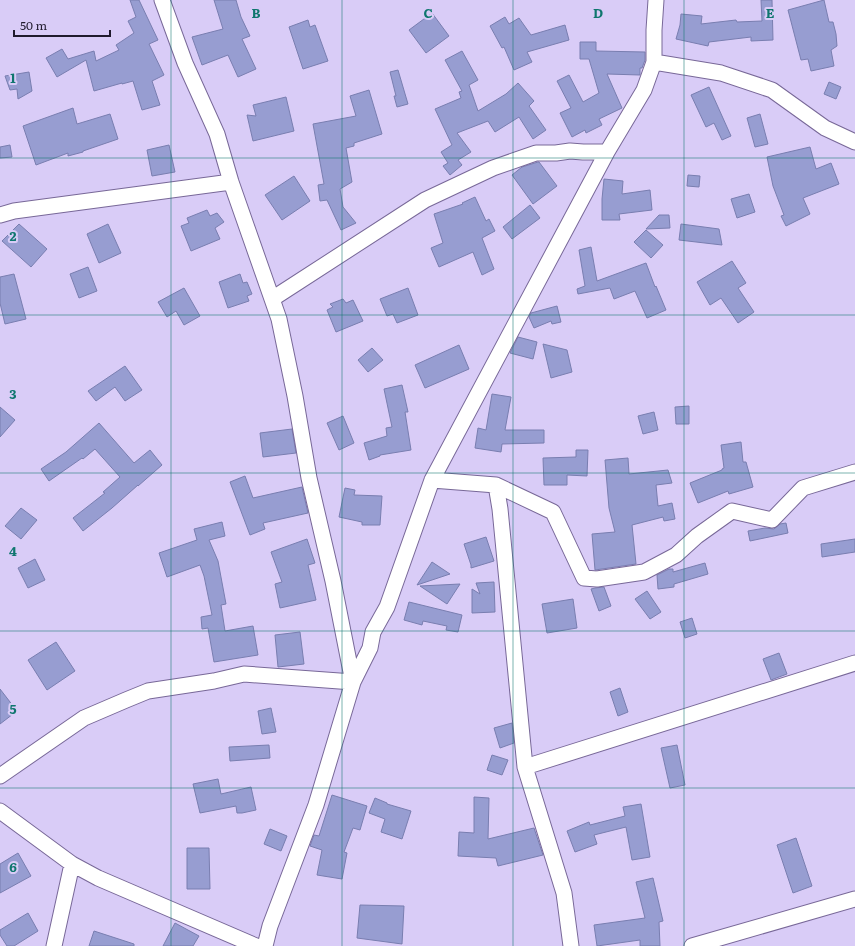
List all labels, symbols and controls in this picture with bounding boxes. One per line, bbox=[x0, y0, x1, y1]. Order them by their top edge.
text: B bbox=[252, 3, 261, 22]
text: C bbox=[423, 3, 433, 22]
text: D bbox=[593, 3, 603, 22]
text: E bbox=[766, 3, 775, 22]
scale bar bbox=[14, 12, 110, 38]
text: 50 m bbox=[20, 16, 47, 34]
text: 1 bbox=[10, 68, 16, 87]
text: 2 bbox=[10, 226, 17, 245]
text: 3 bbox=[9, 384, 17, 403]
text: 4 bbox=[9, 541, 17, 560]
text: 5 bbox=[9, 699, 17, 718]
text: 6 bbox=[9, 857, 17, 876]

